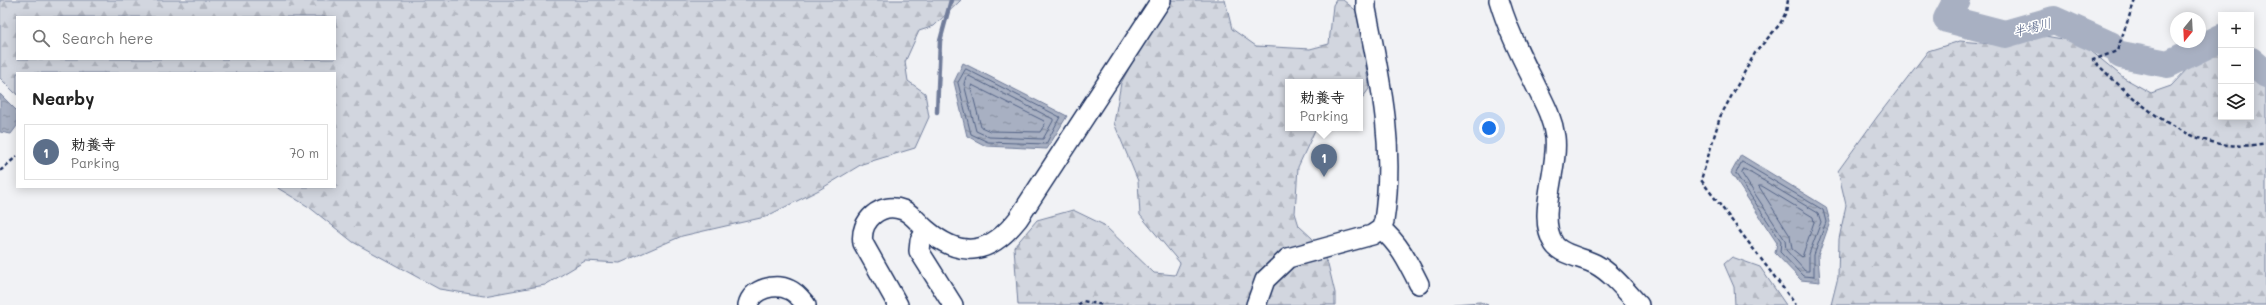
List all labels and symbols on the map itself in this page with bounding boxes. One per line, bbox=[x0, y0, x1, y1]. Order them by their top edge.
north arrow bbox=[2170, 12, 2206, 48]
water label: 半場川 bbox=[2011, 14, 2053, 39]
your location bbox=[1479, 118, 1499, 138]
pin: 1 bbox=[1311, 144, 1337, 177]

